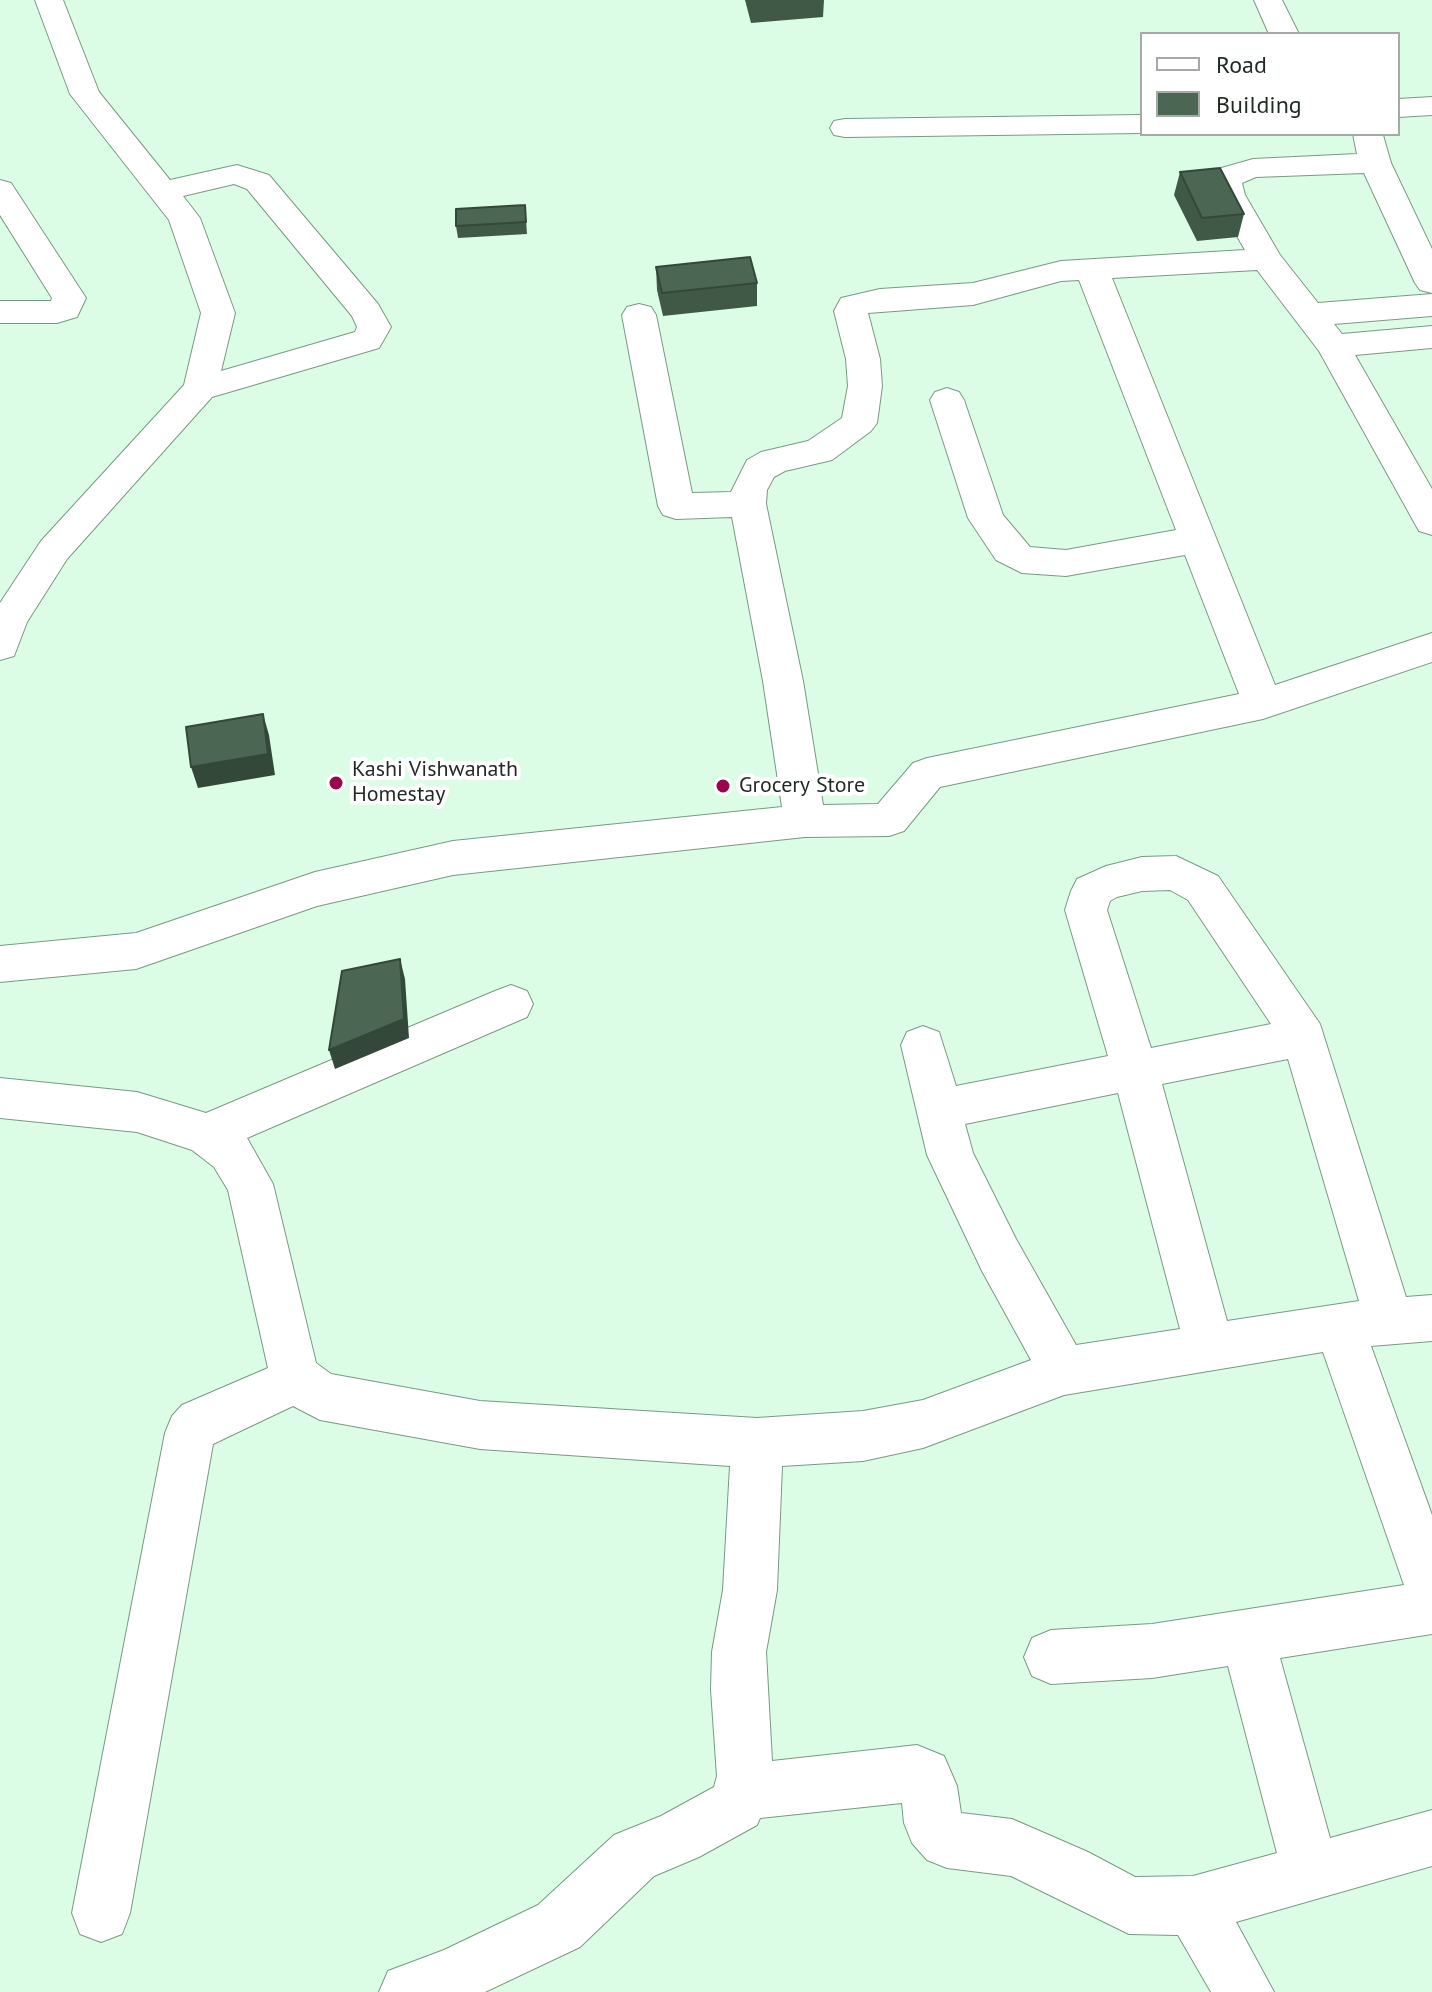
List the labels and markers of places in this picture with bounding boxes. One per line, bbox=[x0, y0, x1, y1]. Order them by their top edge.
place label: Kashi Vishwanath Homestay bbox=[352, 757, 518, 808]
place label: Grocery Store bbox=[739, 773, 865, 799]
marker: Kashi Vishwanath Homestay bbox=[327, 774, 345, 792]
marker: Grocery Store bbox=[714, 777, 732, 795]

